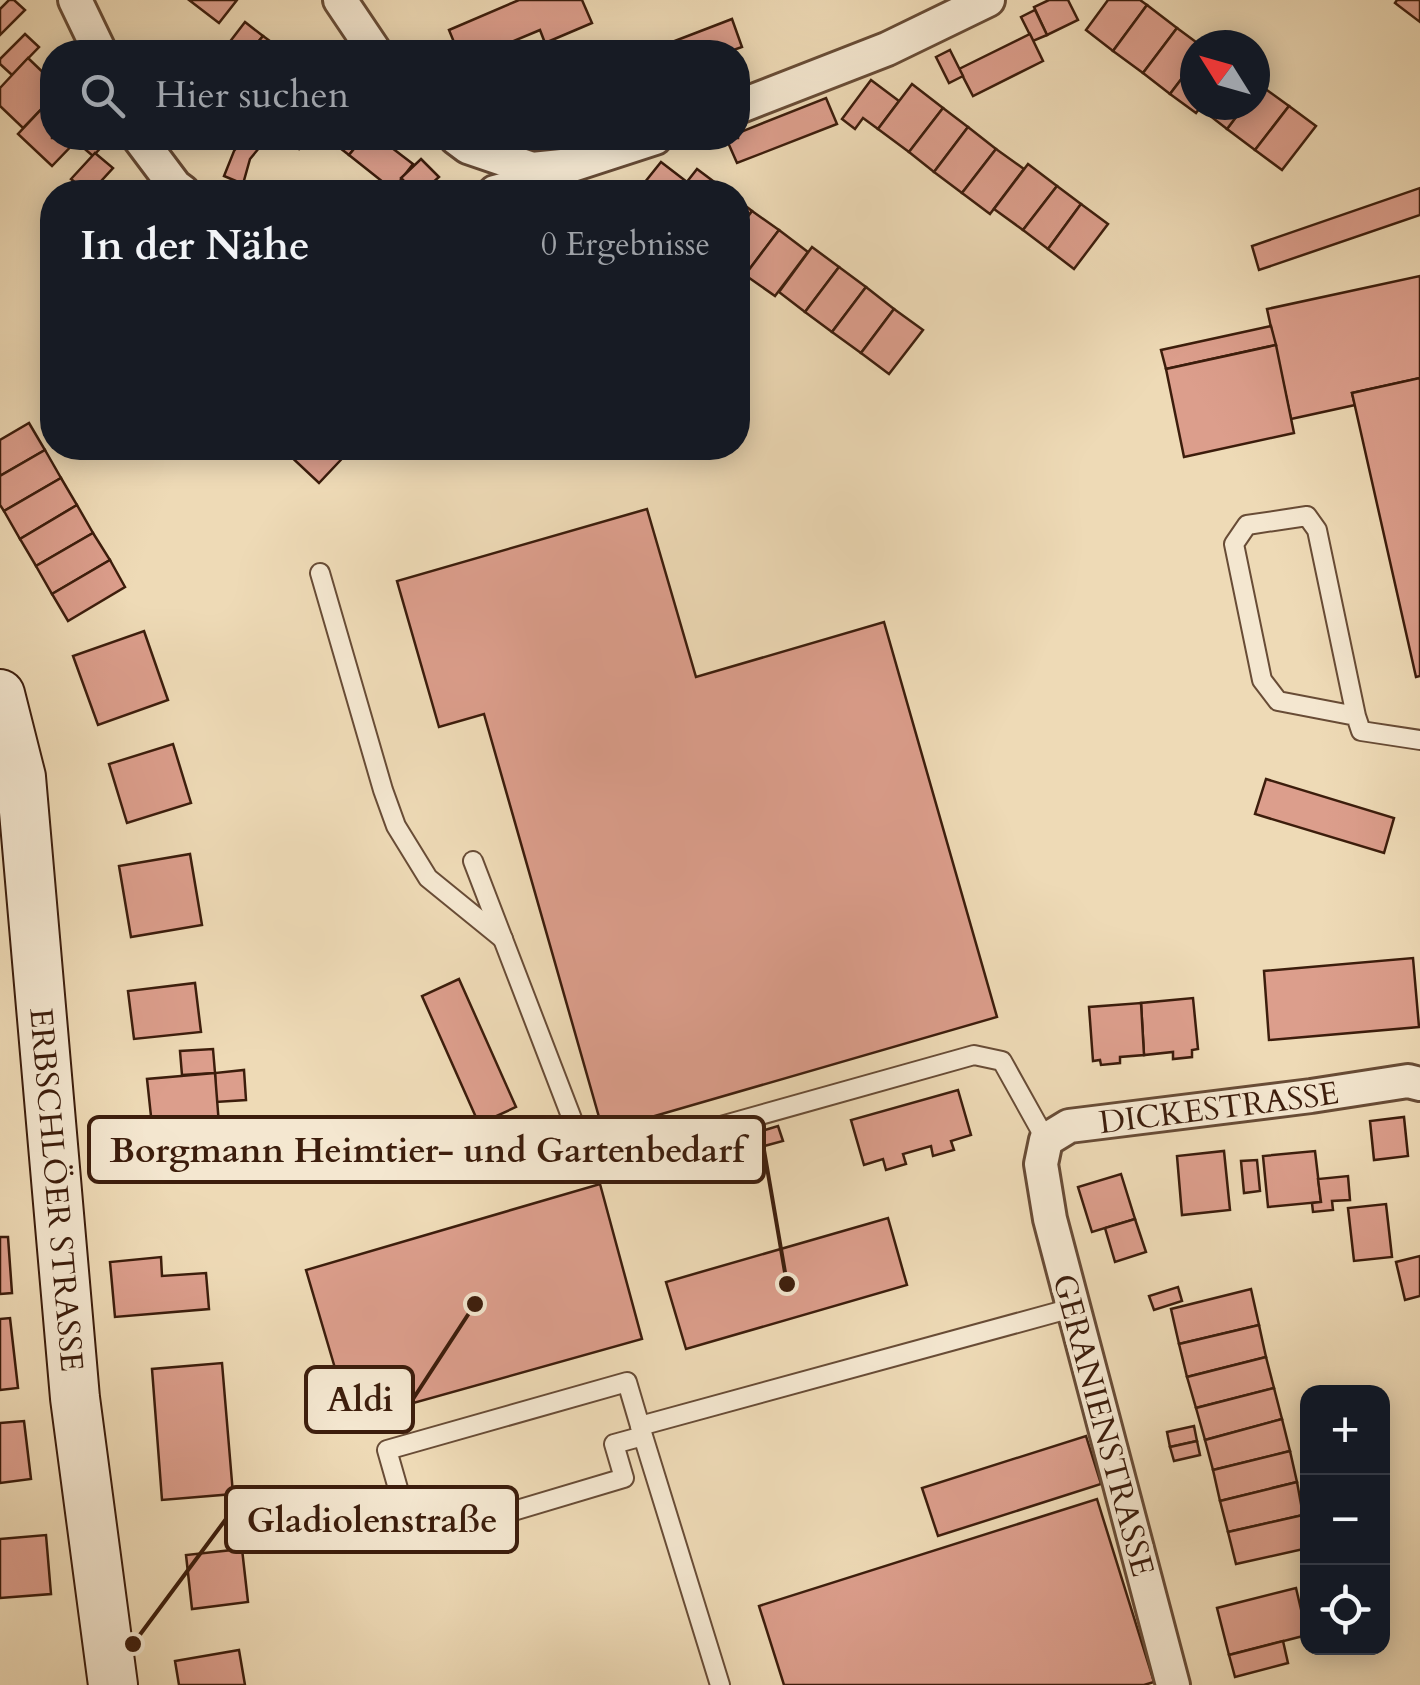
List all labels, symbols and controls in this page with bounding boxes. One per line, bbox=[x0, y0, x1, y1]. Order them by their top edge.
north arrow bbox=[1180, 30, 1270, 120]
search box bbox=[40, 40, 750, 150]
icon: search bbox=[75, 68, 130, 123]
text: Hier suchen bbox=[155, 69, 349, 121]
text: In der Nähe bbox=[80, 217, 310, 274]
text: 0 Ergebnisse bbox=[541, 223, 710, 267]
street label: ERBSCHLÖER STRASSE bbox=[18, 1006, 94, 1373]
street label: DICKESTRASSE bbox=[1096, 1071, 1342, 1145]
callout: Borgmann Heimtier- und Gartenbedarf bbox=[89, 1117, 764, 1182]
text: Borgmann Heimtier- und Gartenbedarf bbox=[110, 1127, 749, 1175]
street label: GERANIENSTRASSE bbox=[1041, 1269, 1165, 1581]
callout: Aldi bbox=[306, 1367, 413, 1432]
text: Aldi bbox=[327, 1376, 393, 1424]
map controls bbox=[1300, 1385, 1390, 1655]
button: + bbox=[1300, 1385, 1390, 1475]
button: − bbox=[1300, 1475, 1390, 1565]
callout: Gladiolenstraße bbox=[226, 1487, 517, 1552]
text: Gladiolenstraße bbox=[246, 1497, 498, 1545]
button: locate bbox=[1300, 1565, 1390, 1655]

